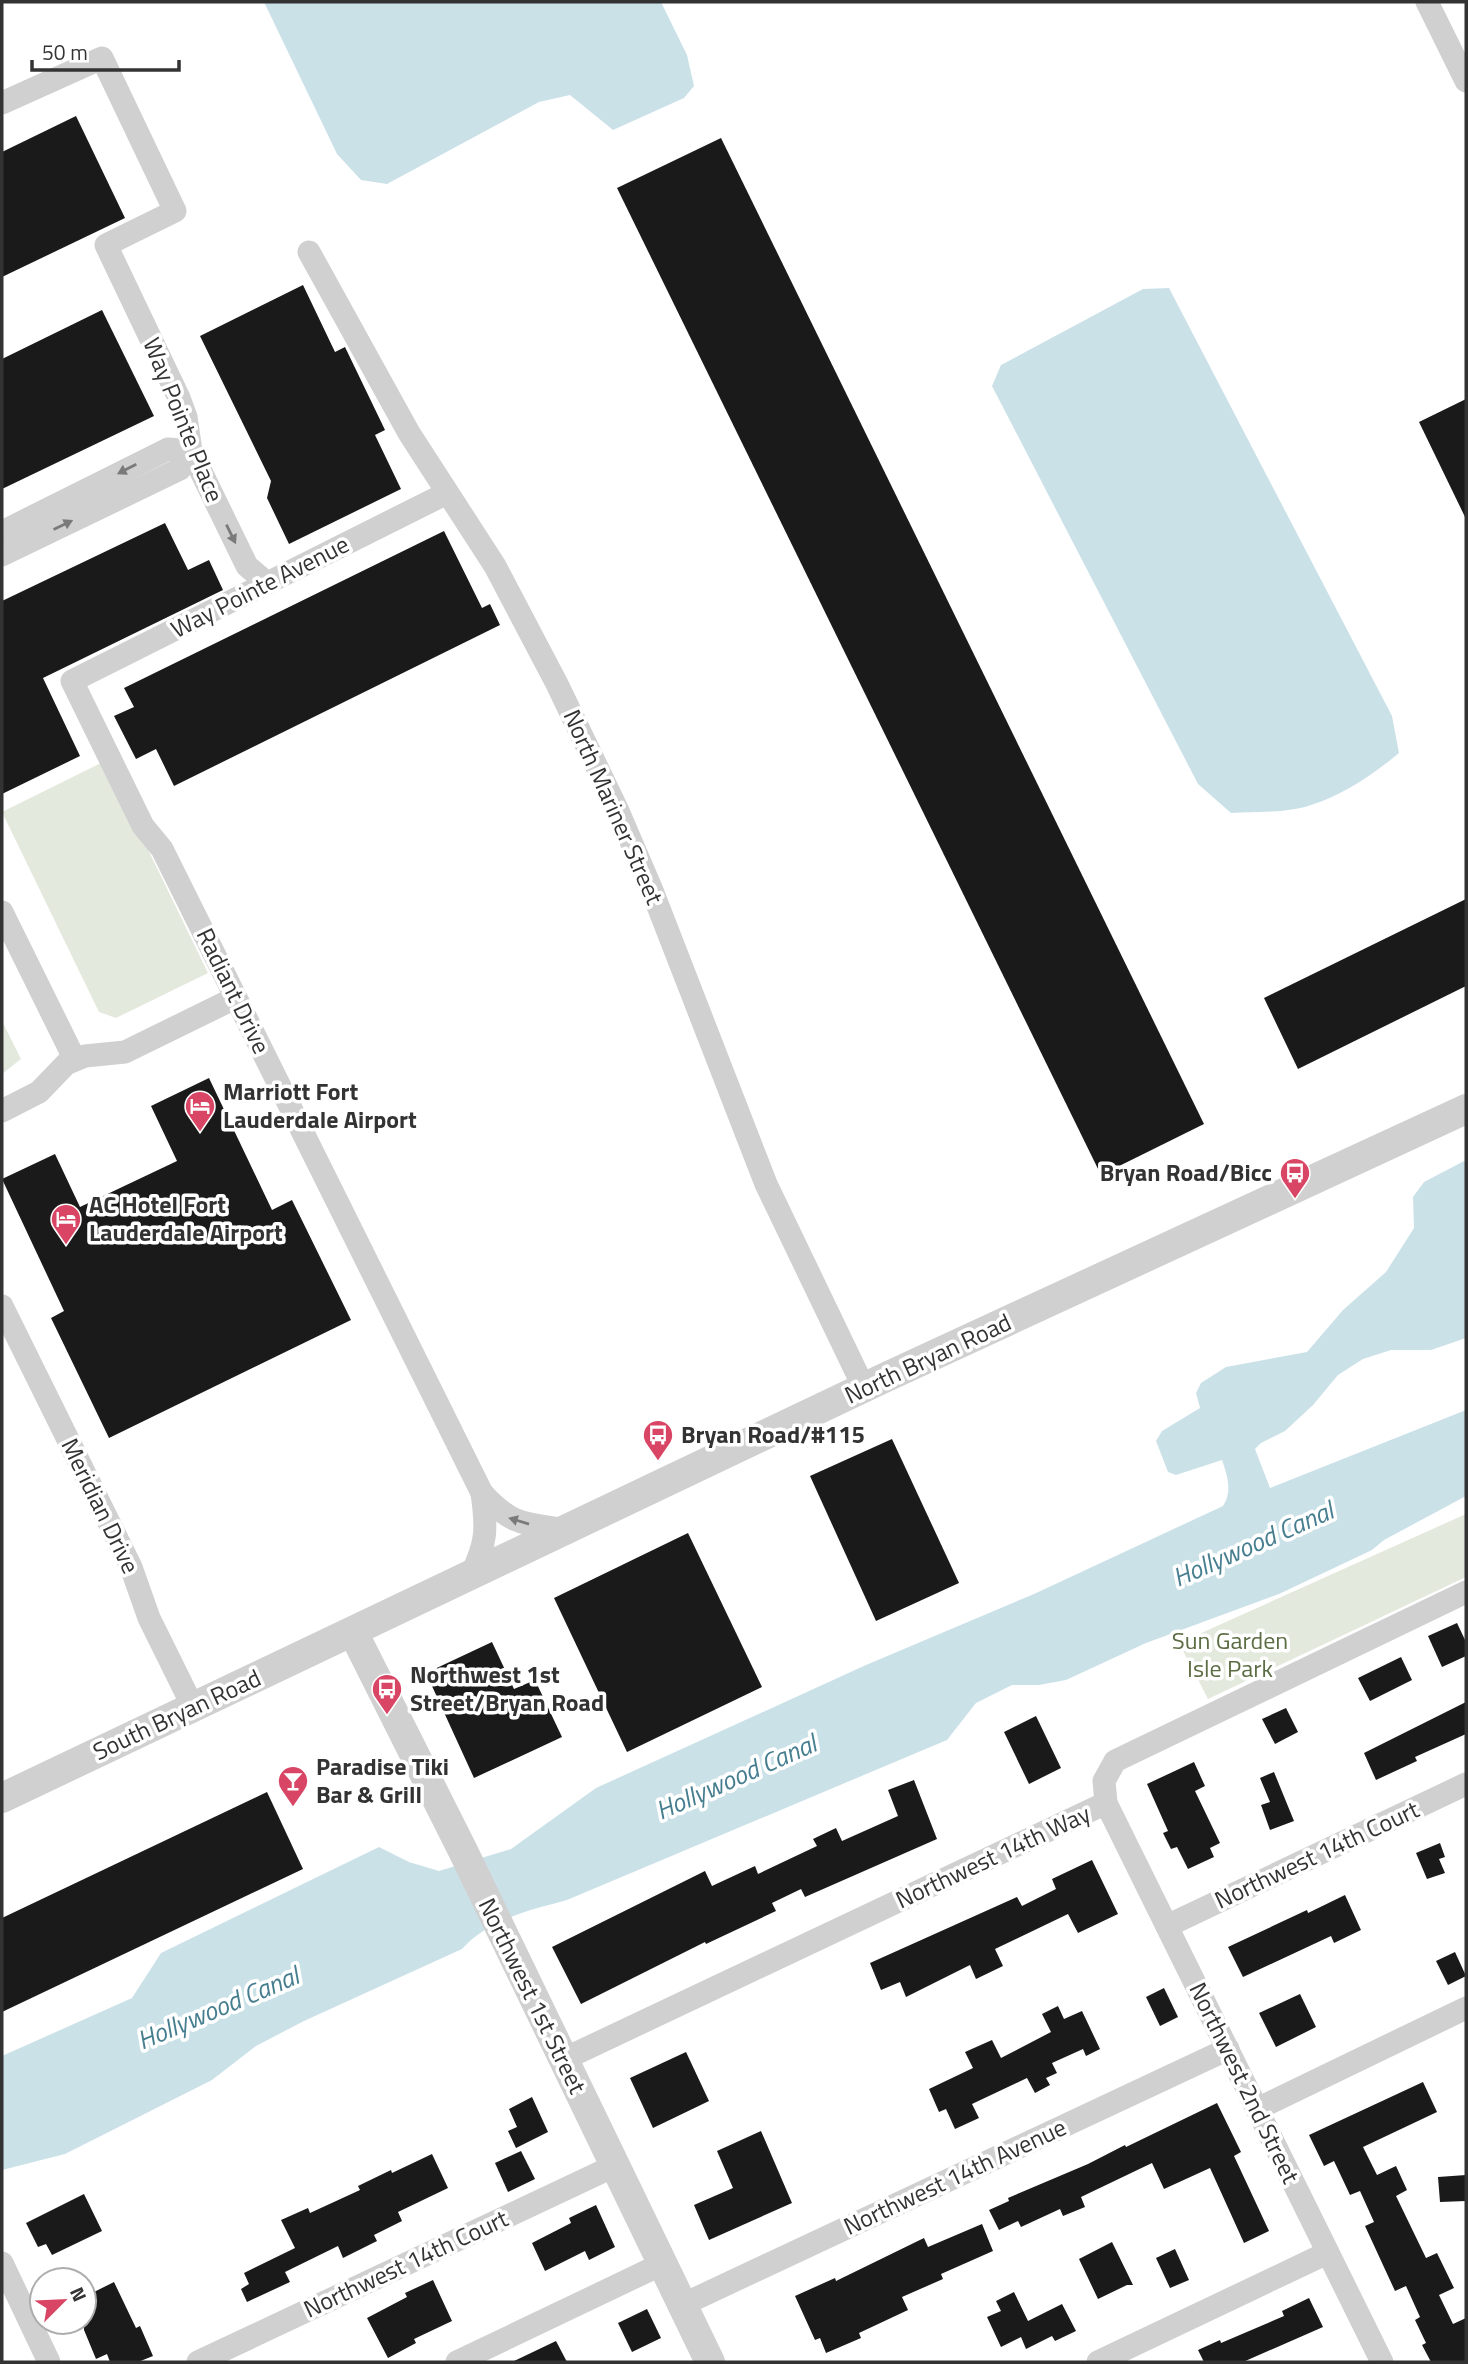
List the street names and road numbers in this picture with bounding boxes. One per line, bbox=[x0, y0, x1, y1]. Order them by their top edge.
street label: Way Pointe Place bbox=[135, 332, 233, 507]
street label: Way Pointe Avenue bbox=[164, 526, 355, 647]
street label: North Mariner Street bbox=[555, 703, 673, 910]
street label: Radiant Drive bbox=[188, 922, 280, 1059]
street label: North Bryan Road bbox=[838, 1304, 1017, 1413]
street label: Meridian Drive bbox=[53, 1432, 149, 1579]
street label: South Bryan Road bbox=[87, 1659, 266, 1769]
street label: Northwest 14th Court bbox=[1208, 1791, 1425, 1917]
street label: Northwest 14th Way bbox=[889, 1795, 1096, 1917]
street label: Northwest 1st Street bbox=[470, 1892, 596, 2100]
street label: Northwest 2nd Street bbox=[1181, 1976, 1309, 2190]
street label: Northwest 14th Avenue bbox=[837, 2109, 1072, 2244]
street label: Northwest 14th Court bbox=[297, 2200, 514, 2326]

